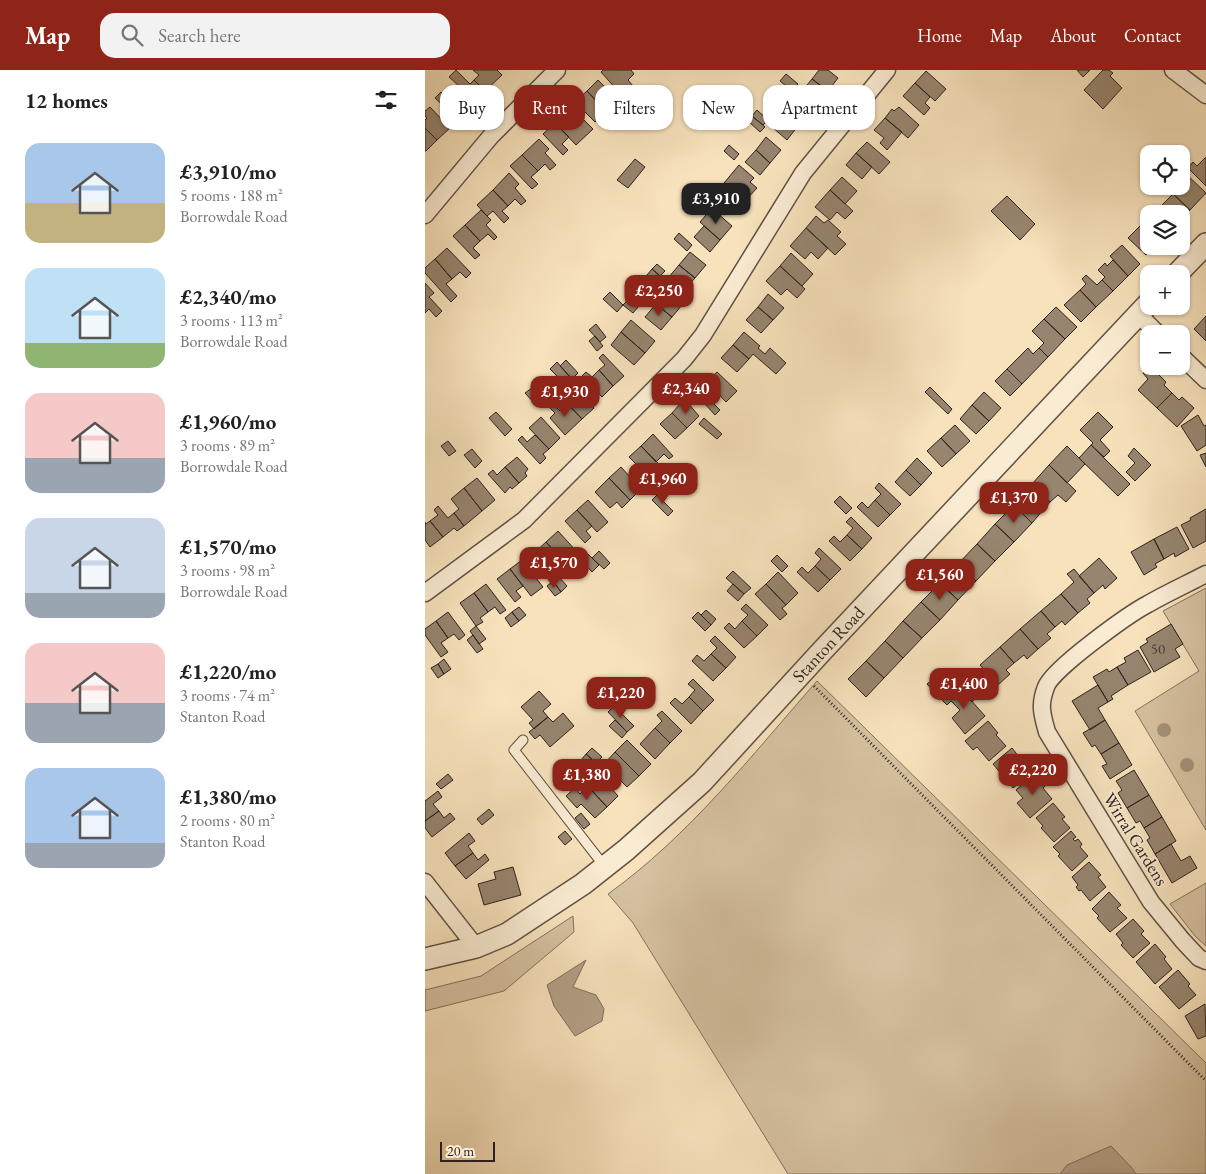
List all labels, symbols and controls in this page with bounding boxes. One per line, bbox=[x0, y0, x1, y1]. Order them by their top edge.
search box bbox=[100, 13, 450, 58]
text: Map bbox=[25, 20, 70, 51]
icon: search bbox=[118, 21, 146, 49]
text: Search here bbox=[158, 23, 241, 48]
text: Home bbox=[917, 24, 962, 47]
text: Map bbox=[990, 24, 1022, 47]
text: About bbox=[1050, 24, 1096, 47]
text: Contact bbox=[1124, 24, 1181, 47]
chip: Buy bbox=[440, 85, 504, 130]
chip: Rent bbox=[514, 85, 585, 130]
chip: Filters bbox=[595, 85, 673, 130]
chip: New bbox=[683, 85, 753, 130]
chip: Apartment bbox=[763, 85, 875, 130]
icon: filters bbox=[372, 86, 400, 114]
text: 12 homes bbox=[25, 87, 108, 114]
map controls bbox=[1140, 145, 1190, 375]
button: locate bbox=[1140, 145, 1190, 195]
text: £3,910/mo bbox=[180, 158, 276, 185]
icon: home bbox=[65, 163, 125, 223]
pin: £3,910 bbox=[675, 182, 757, 225]
text: 5 rooms · 188 m² bbox=[180, 185, 283, 206]
text: £3,910 bbox=[693, 188, 739, 209]
button: layers bbox=[1140, 205, 1190, 255]
text: Borrowdale Road bbox=[180, 206, 288, 227]
button: + bbox=[1140, 265, 1190, 315]
pin: £2,250 bbox=[618, 274, 700, 317]
text: £2,250 bbox=[636, 280, 682, 301]
text: £2,340/mo bbox=[180, 283, 276, 310]
icon: home bbox=[65, 288, 125, 348]
text: 3 rooms · 113 m² bbox=[180, 310, 283, 331]
button: − bbox=[1140, 325, 1190, 375]
text: Borrowdale Road bbox=[180, 331, 288, 352]
pin: £2,340 bbox=[645, 372, 727, 415]
pin: £1,930 bbox=[524, 376, 606, 418]
text: £2,340 bbox=[663, 378, 709, 399]
text: £1,930 bbox=[542, 381, 588, 402]
text: £1,960/mo bbox=[180, 408, 276, 435]
icon: home bbox=[65, 413, 125, 473]
text: 3 rooms · 89 m² bbox=[180, 435, 275, 456]
text: Borrowdale Road bbox=[180, 456, 288, 477]
pin: £1,960 bbox=[622, 462, 704, 505]
text: £1,960 bbox=[640, 468, 686, 489]
pin: £1,370 bbox=[973, 482, 1055, 524]
text: £1,370 bbox=[991, 487, 1037, 508]
text: £1,570/mo bbox=[180, 533, 276, 560]
icon: home bbox=[65, 538, 125, 598]
pin: £1,570 bbox=[513, 546, 595, 589]
text: £1,570 bbox=[531, 552, 577, 573]
pin: £1,560 bbox=[899, 558, 981, 601]
text: 3 rooms · 98 m² bbox=[180, 560, 275, 581]
text: £1,560 bbox=[917, 564, 963, 585]
text: Borrowdale Road bbox=[180, 581, 288, 602]
street label: Stanton Road bbox=[787, 600, 870, 687]
house number: 50 bbox=[1151, 639, 1165, 658]
text: £1,220/mo bbox=[180, 658, 276, 685]
icon: home bbox=[65, 663, 125, 723]
pin: £1,400 bbox=[923, 668, 1005, 710]
text: £1,400 bbox=[941, 673, 987, 694]
pin: £1,220 bbox=[580, 676, 662, 719]
text: £1,220 bbox=[598, 682, 644, 703]
text: 3 rooms · 74 m² bbox=[180, 685, 275, 706]
text: Stanton Road bbox=[180, 706, 265, 727]
pin: £2,220 bbox=[992, 754, 1074, 796]
pin: £1,380 bbox=[546, 758, 628, 801]
text: £2,220 bbox=[1010, 759, 1056, 780]
text: £1,380 bbox=[564, 764, 610, 785]
text: £1,380/mo bbox=[180, 783, 276, 810]
icon: home bbox=[65, 788, 125, 848]
street label: Wirral Gardens bbox=[1098, 788, 1174, 890]
text: 2 rooms · 80 m² bbox=[180, 810, 275, 831]
text: Stanton Road bbox=[180, 831, 265, 852]
scale bar bbox=[440, 1139, 495, 1162]
text: 20 m bbox=[447, 1142, 474, 1160]

